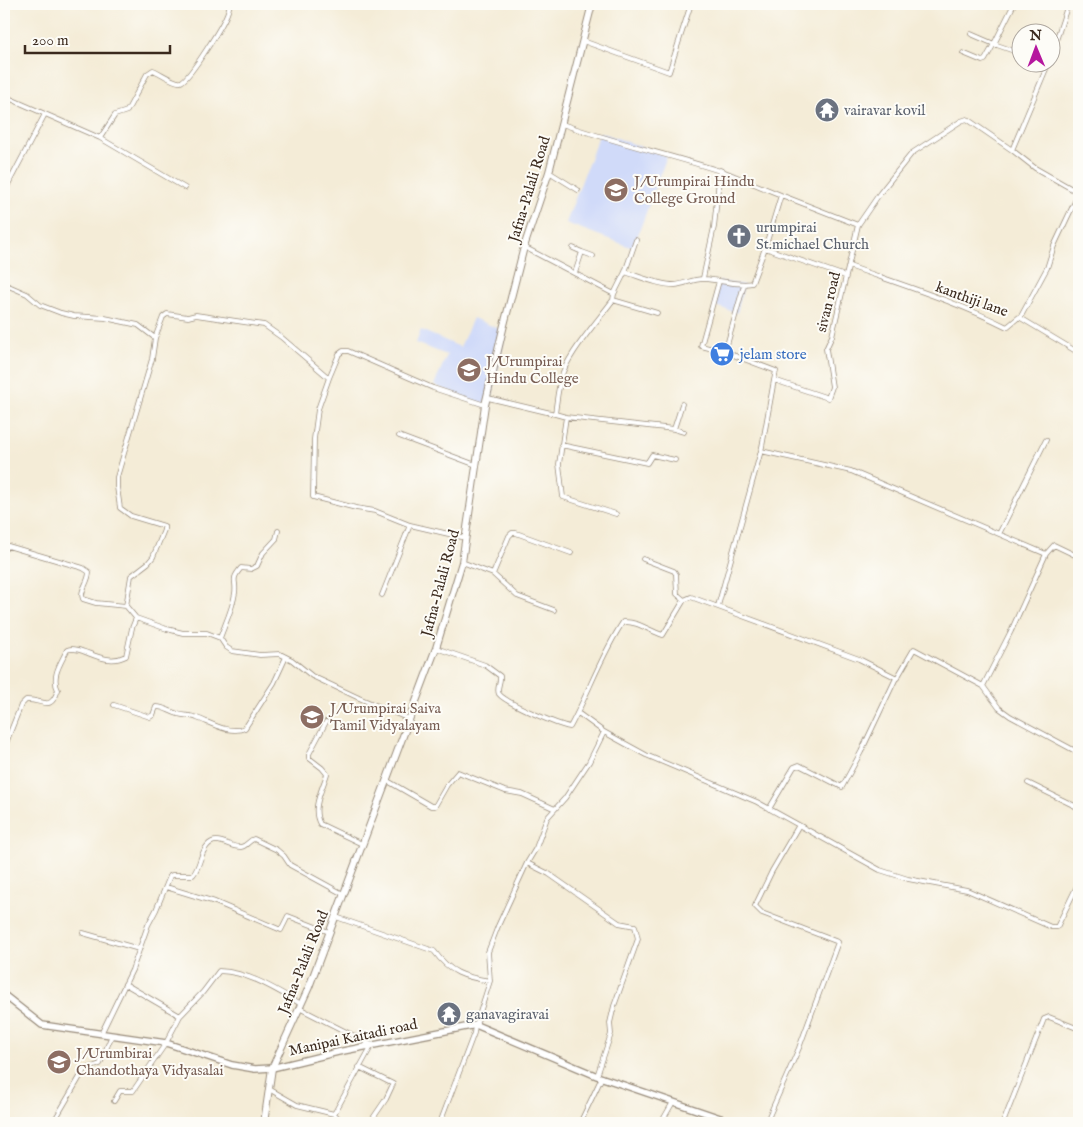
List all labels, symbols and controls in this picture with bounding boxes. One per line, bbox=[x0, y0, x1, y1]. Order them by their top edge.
scale bar bbox=[25, 22, 170, 54]
north arrow bbox=[1010, 22, 1060, 72]
text: N bbox=[1029, 27, 1042, 45]
text: 200 m bbox=[32, 31, 69, 50]
temple icon: vairavar kovil bbox=[814, 97, 840, 123]
place label: vairavar kovil bbox=[844, 101, 926, 120]
street label: Jafna-Palali Road bbox=[504, 133, 555, 246]
place label: J/Urumpirai Hindu College Ground bbox=[632, 172, 755, 208]
school or university icon: J/Urumpirai Hindu College Ground bbox=[603, 177, 629, 203]
place label: urumpirai St.michael Church bbox=[756, 218, 869, 254]
church icon: urumpirai St.michael Church bbox=[726, 223, 752, 249]
street label: sivan road bbox=[812, 269, 845, 334]
street label: kanthiji lane bbox=[933, 278, 1011, 321]
supermarket icon: jelam store bbox=[709, 341, 735, 367]
place label: jelam store bbox=[738, 345, 807, 364]
place label: J/Urumpirai Hindu College bbox=[484, 352, 579, 388]
school or university icon: J/Urumpirai Hindu College bbox=[456, 357, 482, 383]
street label: Jafna-Palali Road bbox=[417, 527, 464, 641]
place label: J/Urumpirai Saiva Tamil Vidyalayam bbox=[328, 699, 442, 735]
school or university icon: J/Urumpirai Saiva Tamil Vidyalayam bbox=[299, 704, 325, 730]
street label: Jafna-Palali Road bbox=[273, 907, 333, 1019]
temple icon: ganavagiravai bbox=[436, 1001, 462, 1027]
place label: ganavagiravai bbox=[466, 1005, 549, 1024]
street label: Manipai Kaitadi road bbox=[287, 1014, 420, 1060]
place label: J/Urumbirai Chandothaya Vidyasalai bbox=[74, 1044, 224, 1080]
school or university icon: J/Urumbirai Chandothaya Vidyasalai bbox=[46, 1049, 72, 1075]

